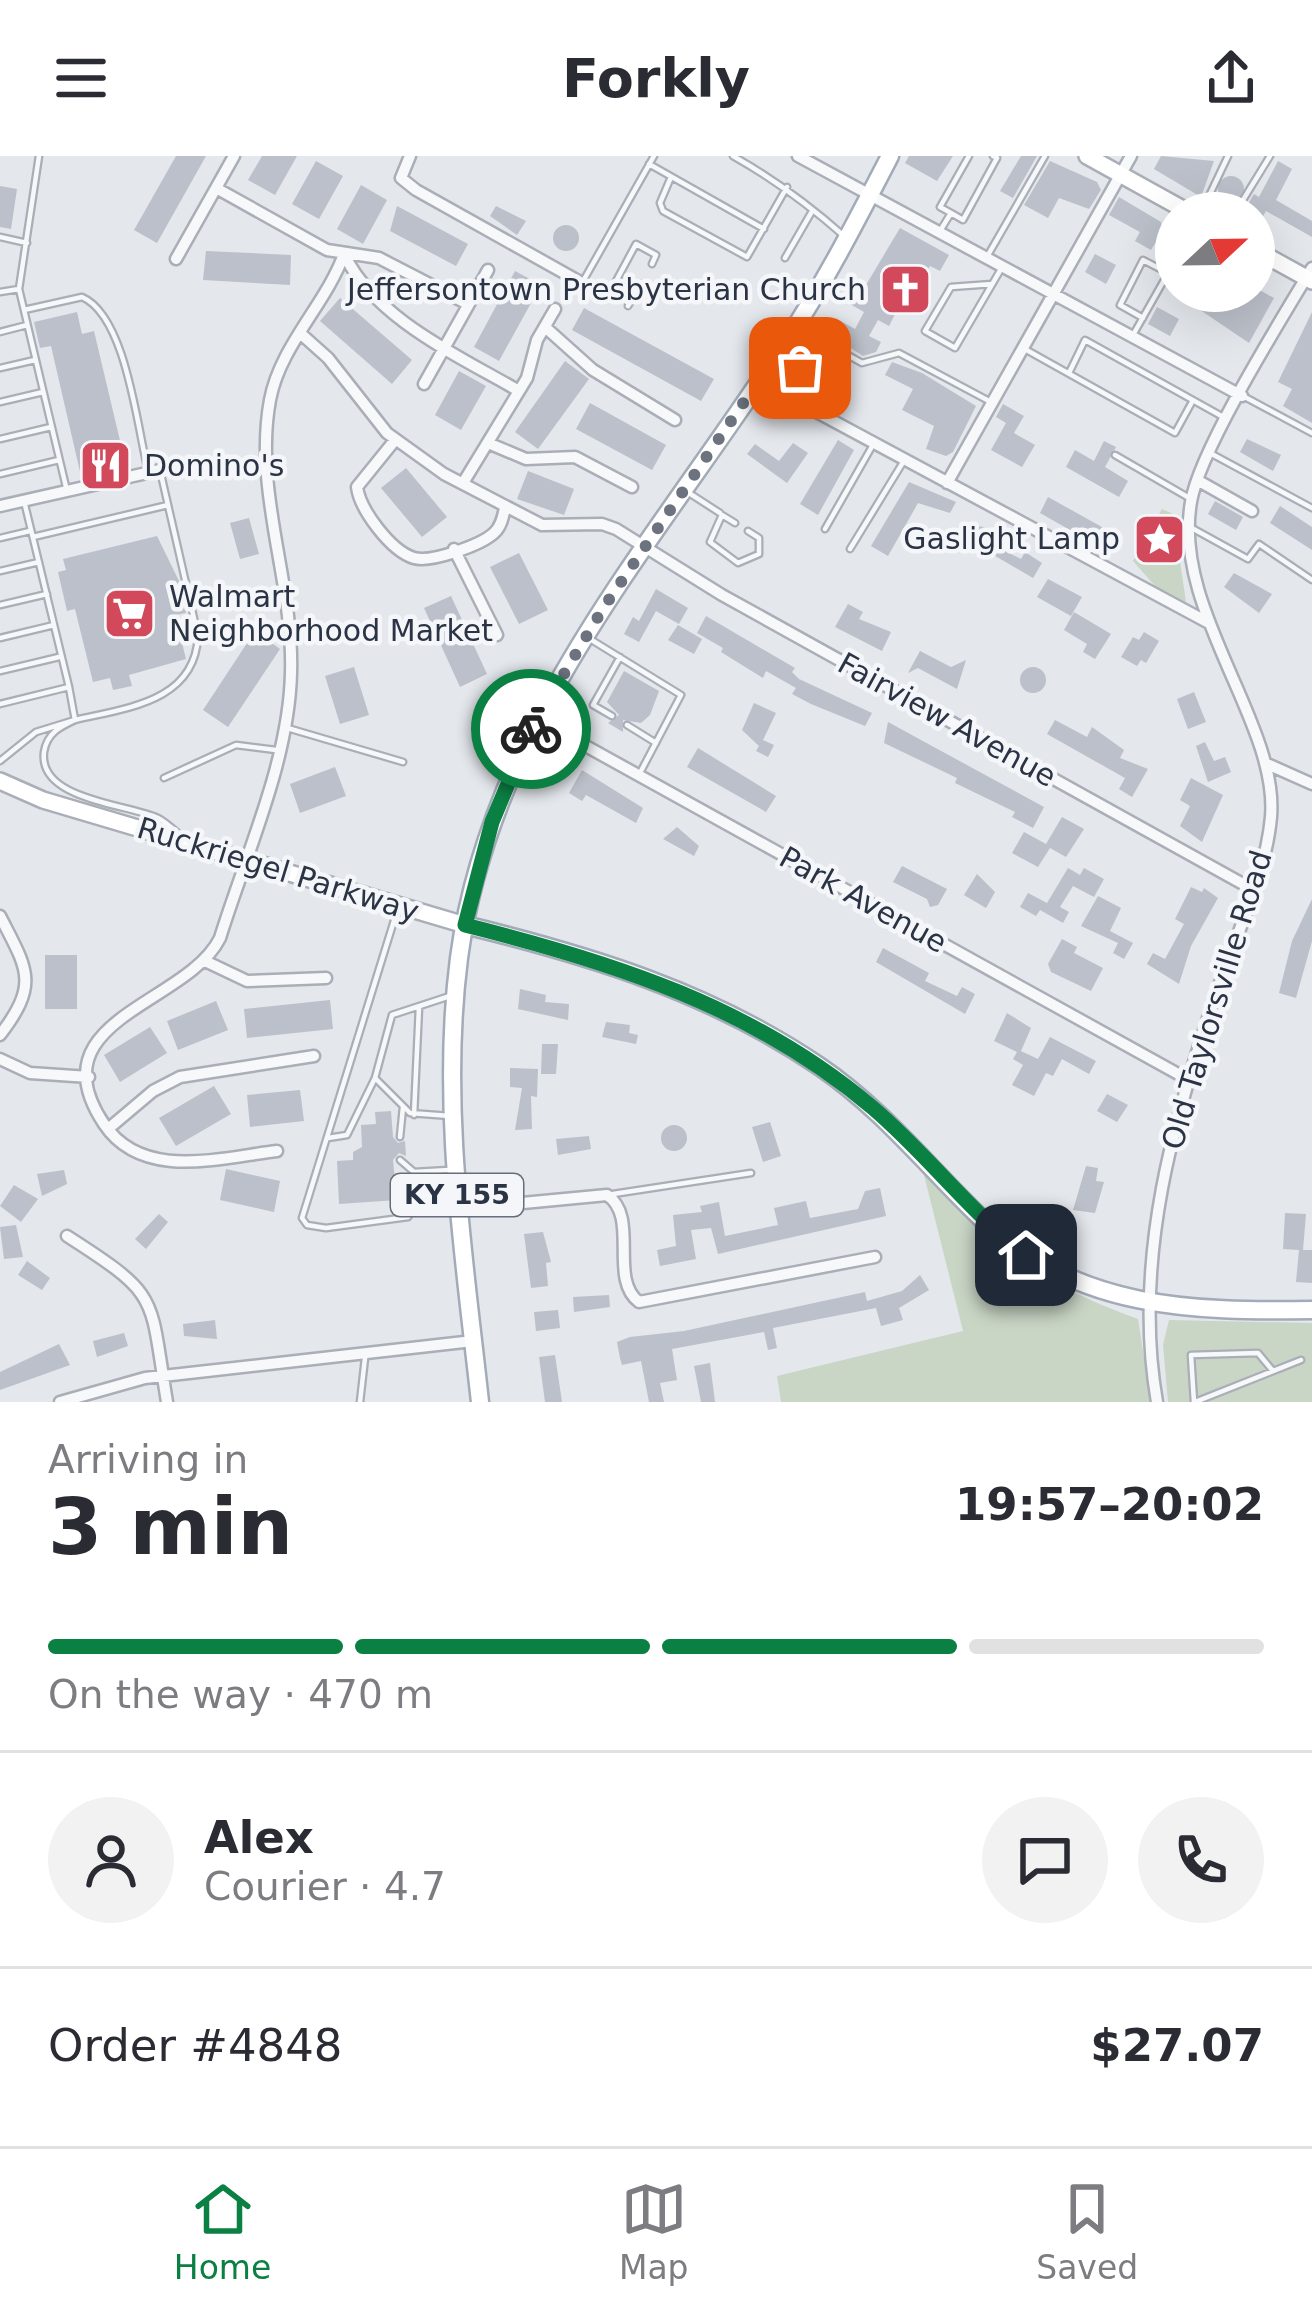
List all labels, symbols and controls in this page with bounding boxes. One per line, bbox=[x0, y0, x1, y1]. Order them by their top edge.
icon: menu bbox=[48, 45, 114, 111]
icon: share bbox=[1198, 45, 1264, 111]
text: Forkly bbox=[562, 47, 750, 110]
north arrow bbox=[1155, 192, 1275, 312]
map controls bbox=[1155, 192, 1275, 312]
church icon: Jeffersontown Presbyterian Church bbox=[877, 262, 933, 318]
place label: Jeffersontown Presbyterian Church bbox=[345, 272, 866, 307]
pin bbox=[749, 317, 851, 419]
icon: bag bbox=[767, 335, 833, 401]
restaurant icon: Domino's bbox=[77, 438, 133, 494]
place label: Domino's bbox=[144, 448, 284, 483]
place icon: Gaslight Lamp bbox=[1131, 511, 1187, 567]
place label: Gaslight Lamp bbox=[903, 521, 1120, 556]
place label: Walmart Neighborhood Market bbox=[169, 579, 493, 648]
supermarket icon: Walmart Neighborhood Market bbox=[102, 586, 158, 642]
street label: Fairview Avenue bbox=[832, 645, 1062, 794]
courier bbox=[471, 669, 591, 789]
icon: bike bbox=[498, 696, 564, 762]
street label: Ruckriegel Parkway bbox=[133, 810, 423, 929]
street label: Park Avenue bbox=[773, 839, 953, 960]
street label: Old Taylorsville Road bbox=[1154, 846, 1279, 1154]
road number: KY 155 bbox=[391, 1174, 523, 1216]
pin bbox=[975, 1204, 1077, 1306]
icon: home bbox=[993, 1222, 1059, 1288]
text: Arriving in bbox=[48, 1437, 248, 1482]
text: 19:57–20:02 bbox=[955, 1478, 1264, 1531]
text: 3 min bbox=[48, 1482, 293, 1572]
text: On the way · 470 m bbox=[48, 1672, 433, 1717]
button: person bbox=[48, 1797, 174, 1923]
button: chat bbox=[982, 1797, 1108, 1923]
button: phone bbox=[1138, 1797, 1264, 1923]
text: Alex bbox=[204, 1811, 314, 1864]
text: Courier · 4.7 bbox=[204, 1864, 446, 1909]
text: Order #4848 bbox=[48, 2019, 342, 2072]
text: $27.07 bbox=[1090, 2019, 1264, 2072]
tab: Home bbox=[174, 2176, 271, 2287]
tab: Map bbox=[619, 2176, 689, 2287]
tab: Saved bbox=[1036, 2176, 1138, 2287]

